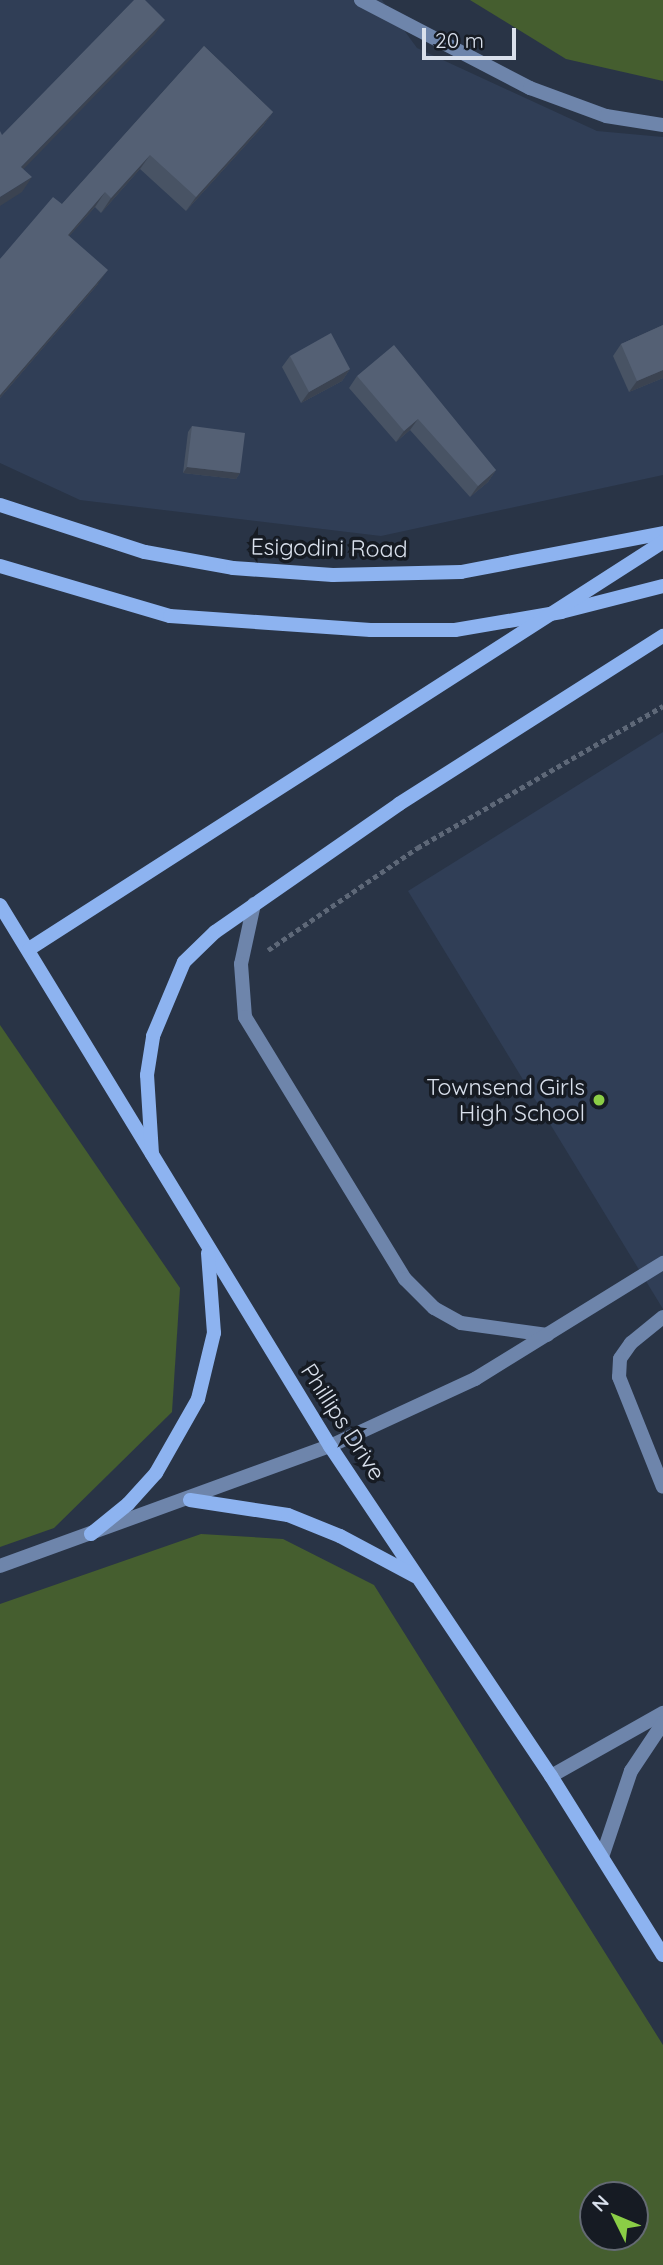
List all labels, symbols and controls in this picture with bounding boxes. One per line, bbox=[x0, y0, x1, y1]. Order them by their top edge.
scale bar bbox=[425, 14, 520, 58]
text: 20 m bbox=[435, 27, 484, 53]
street label: Esigodini Road bbox=[250, 533, 408, 563]
place label: Townsend Girls High School bbox=[426, 1073, 585, 1127]
marker: Townsend Girls High School bbox=[591, 1092, 607, 1108]
street label: Phillips Drive bbox=[295, 1358, 391, 1486]
north arrow bbox=[579, 2181, 649, 2251]
text: N bbox=[587, 2190, 614, 2216]

